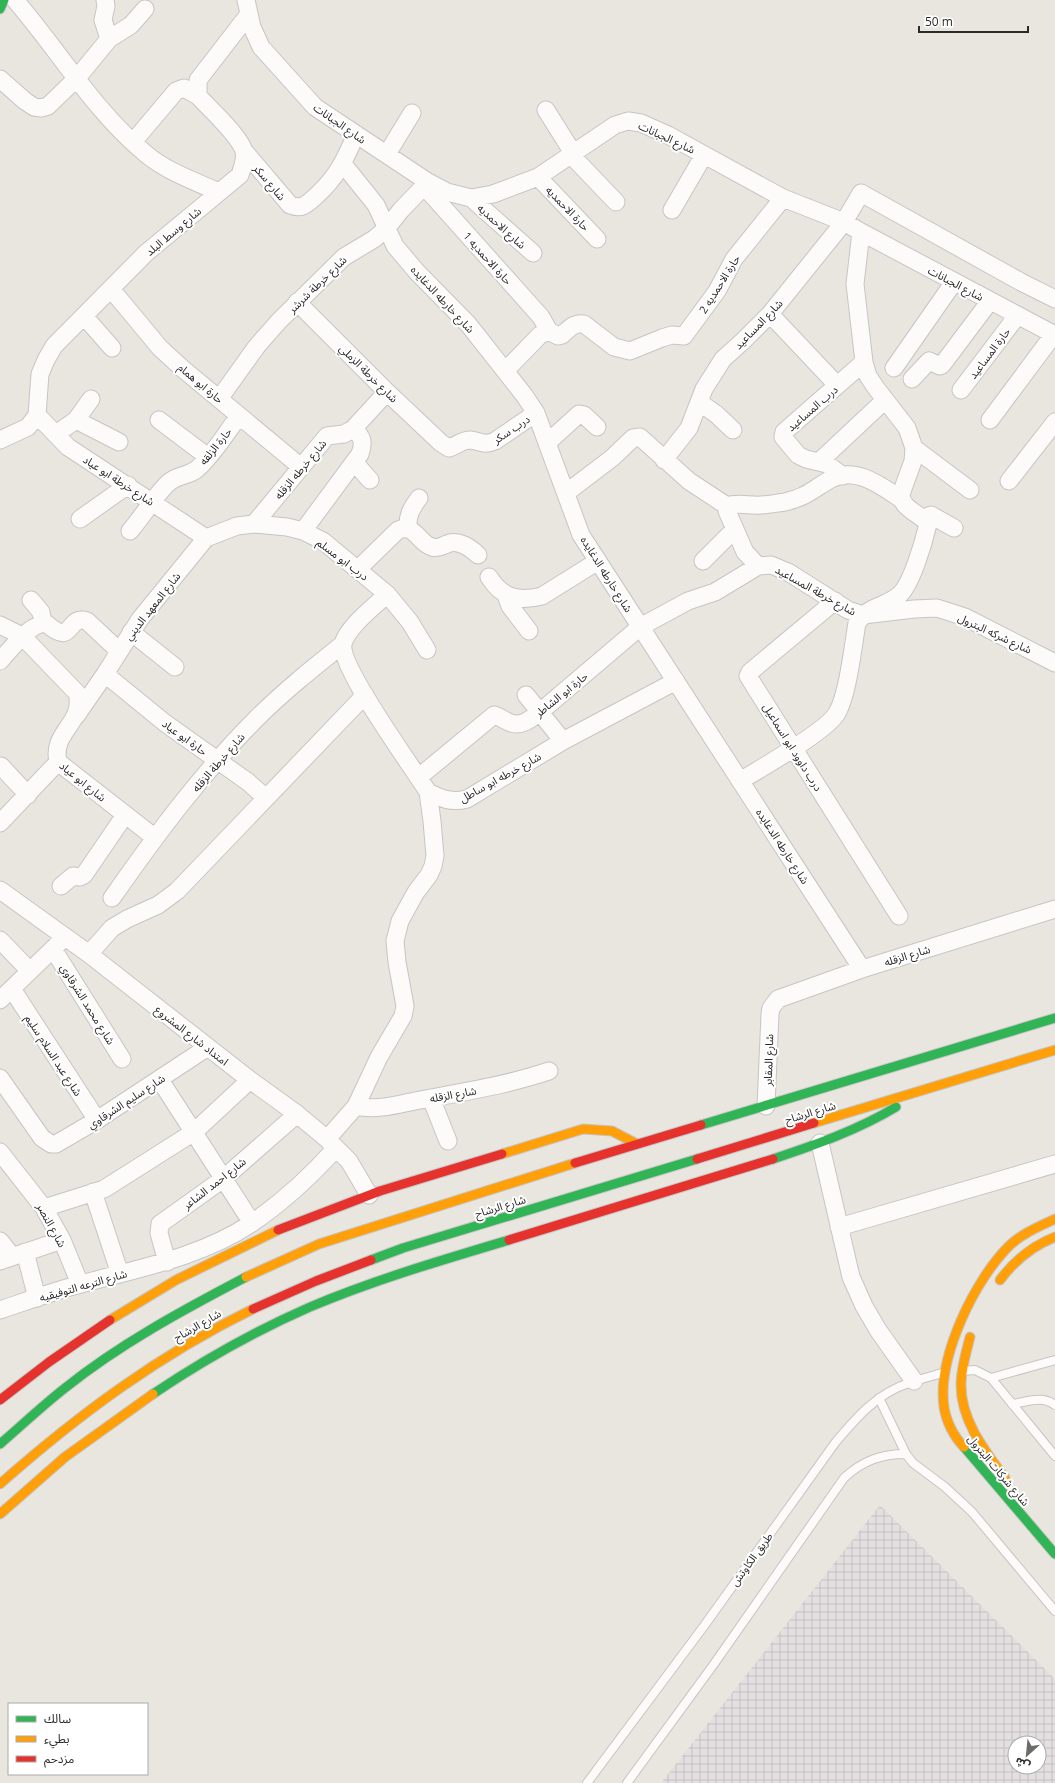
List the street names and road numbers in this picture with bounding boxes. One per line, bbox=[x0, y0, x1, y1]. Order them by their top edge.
street label: شارع الجبانات bbox=[310, 99, 370, 148]
street label: شارع الجبانات bbox=[636, 117, 698, 158]
street label: شارع سكر bbox=[249, 160, 290, 204]
street label: حارة الاحمديه bbox=[543, 182, 594, 234]
street label: شارع الاحمديه bbox=[474, 200, 530, 253]
street label: شارع وسط البلد bbox=[142, 203, 205, 259]
street label: حارة الاحمديه 1 bbox=[460, 228, 516, 288]
street label: شارع خرطة شرشر bbox=[284, 252, 351, 317]
street label: حارة الاحمديه 2 bbox=[695, 252, 743, 316]
street label: شارع خارطه الدغايده bbox=[407, 262, 478, 337]
street label: شارع الجبانات bbox=[925, 262, 987, 305]
street label: شارع المساعيد bbox=[730, 295, 787, 353]
street label: حارة المساعيد bbox=[965, 324, 1014, 382]
street label: شارع خرطة الزملي bbox=[335, 340, 402, 408]
street label: حارة ابو همام bbox=[174, 359, 227, 408]
street label: درب المساعيد bbox=[783, 382, 841, 435]
street label: درب سكر bbox=[489, 411, 533, 448]
street label: حارة الزلقه bbox=[195, 424, 235, 468]
street label: شارع خرطه الزقله bbox=[271, 436, 330, 503]
street label: شارع خرطة ابو عياد bbox=[80, 451, 158, 510]
street label: شارع خارطه الدغايده bbox=[577, 533, 637, 616]
street label: درب ابو مسلم bbox=[313, 535, 372, 585]
street label: شارع خرطة المساعيد bbox=[772, 562, 859, 620]
street label: شارع المعهد الديني bbox=[121, 569, 186, 645]
street label: شارع شركه البترول bbox=[955, 609, 1035, 658]
street label: حارة ابو الشاطر bbox=[531, 668, 591, 721]
street label: درب داوود ابو اسماعيل bbox=[760, 700, 826, 794]
street label: حارة ابو عياد bbox=[159, 716, 211, 759]
street label: شارع خرطة الزقله bbox=[188, 729, 249, 795]
street label: شارع خرطه ابو ساطل bbox=[456, 748, 544, 807]
street label: شارع ابو عياد bbox=[56, 758, 110, 805]
street label: شارع خارطه الدغايده bbox=[752, 805, 813, 887]
street label: شارع الزقله bbox=[882, 941, 932, 970]
street label: شارع محمد الشرقاوي bbox=[55, 961, 119, 1049]
street label: امتداد شارع المشروع bbox=[152, 1002, 232, 1069]
street label: شارع عبد السلام سليم bbox=[20, 1011, 86, 1100]
street label: شارع المقابر bbox=[760, 1033, 777, 1087]
street label: شارع سليم الشرقاوي bbox=[84, 1070, 169, 1134]
street label: شارع الزقله bbox=[428, 1082, 478, 1106]
street label: شارع الرشاح bbox=[783, 1097, 838, 1128]
street label: شارع احمد الشاعر bbox=[178, 1153, 250, 1214]
street label: شارع الرشاح bbox=[473, 1191, 528, 1222]
street label: شارع النصر bbox=[32, 1199, 70, 1251]
street label: شارع الترعه التوفيقيه bbox=[37, 1265, 129, 1306]
street label: شارع الرشاح bbox=[170, 1305, 224, 1346]
street label: شارع شركات البترول bbox=[964, 1431, 1033, 1510]
street label: طريق الكاوتش bbox=[726, 1529, 776, 1589]

